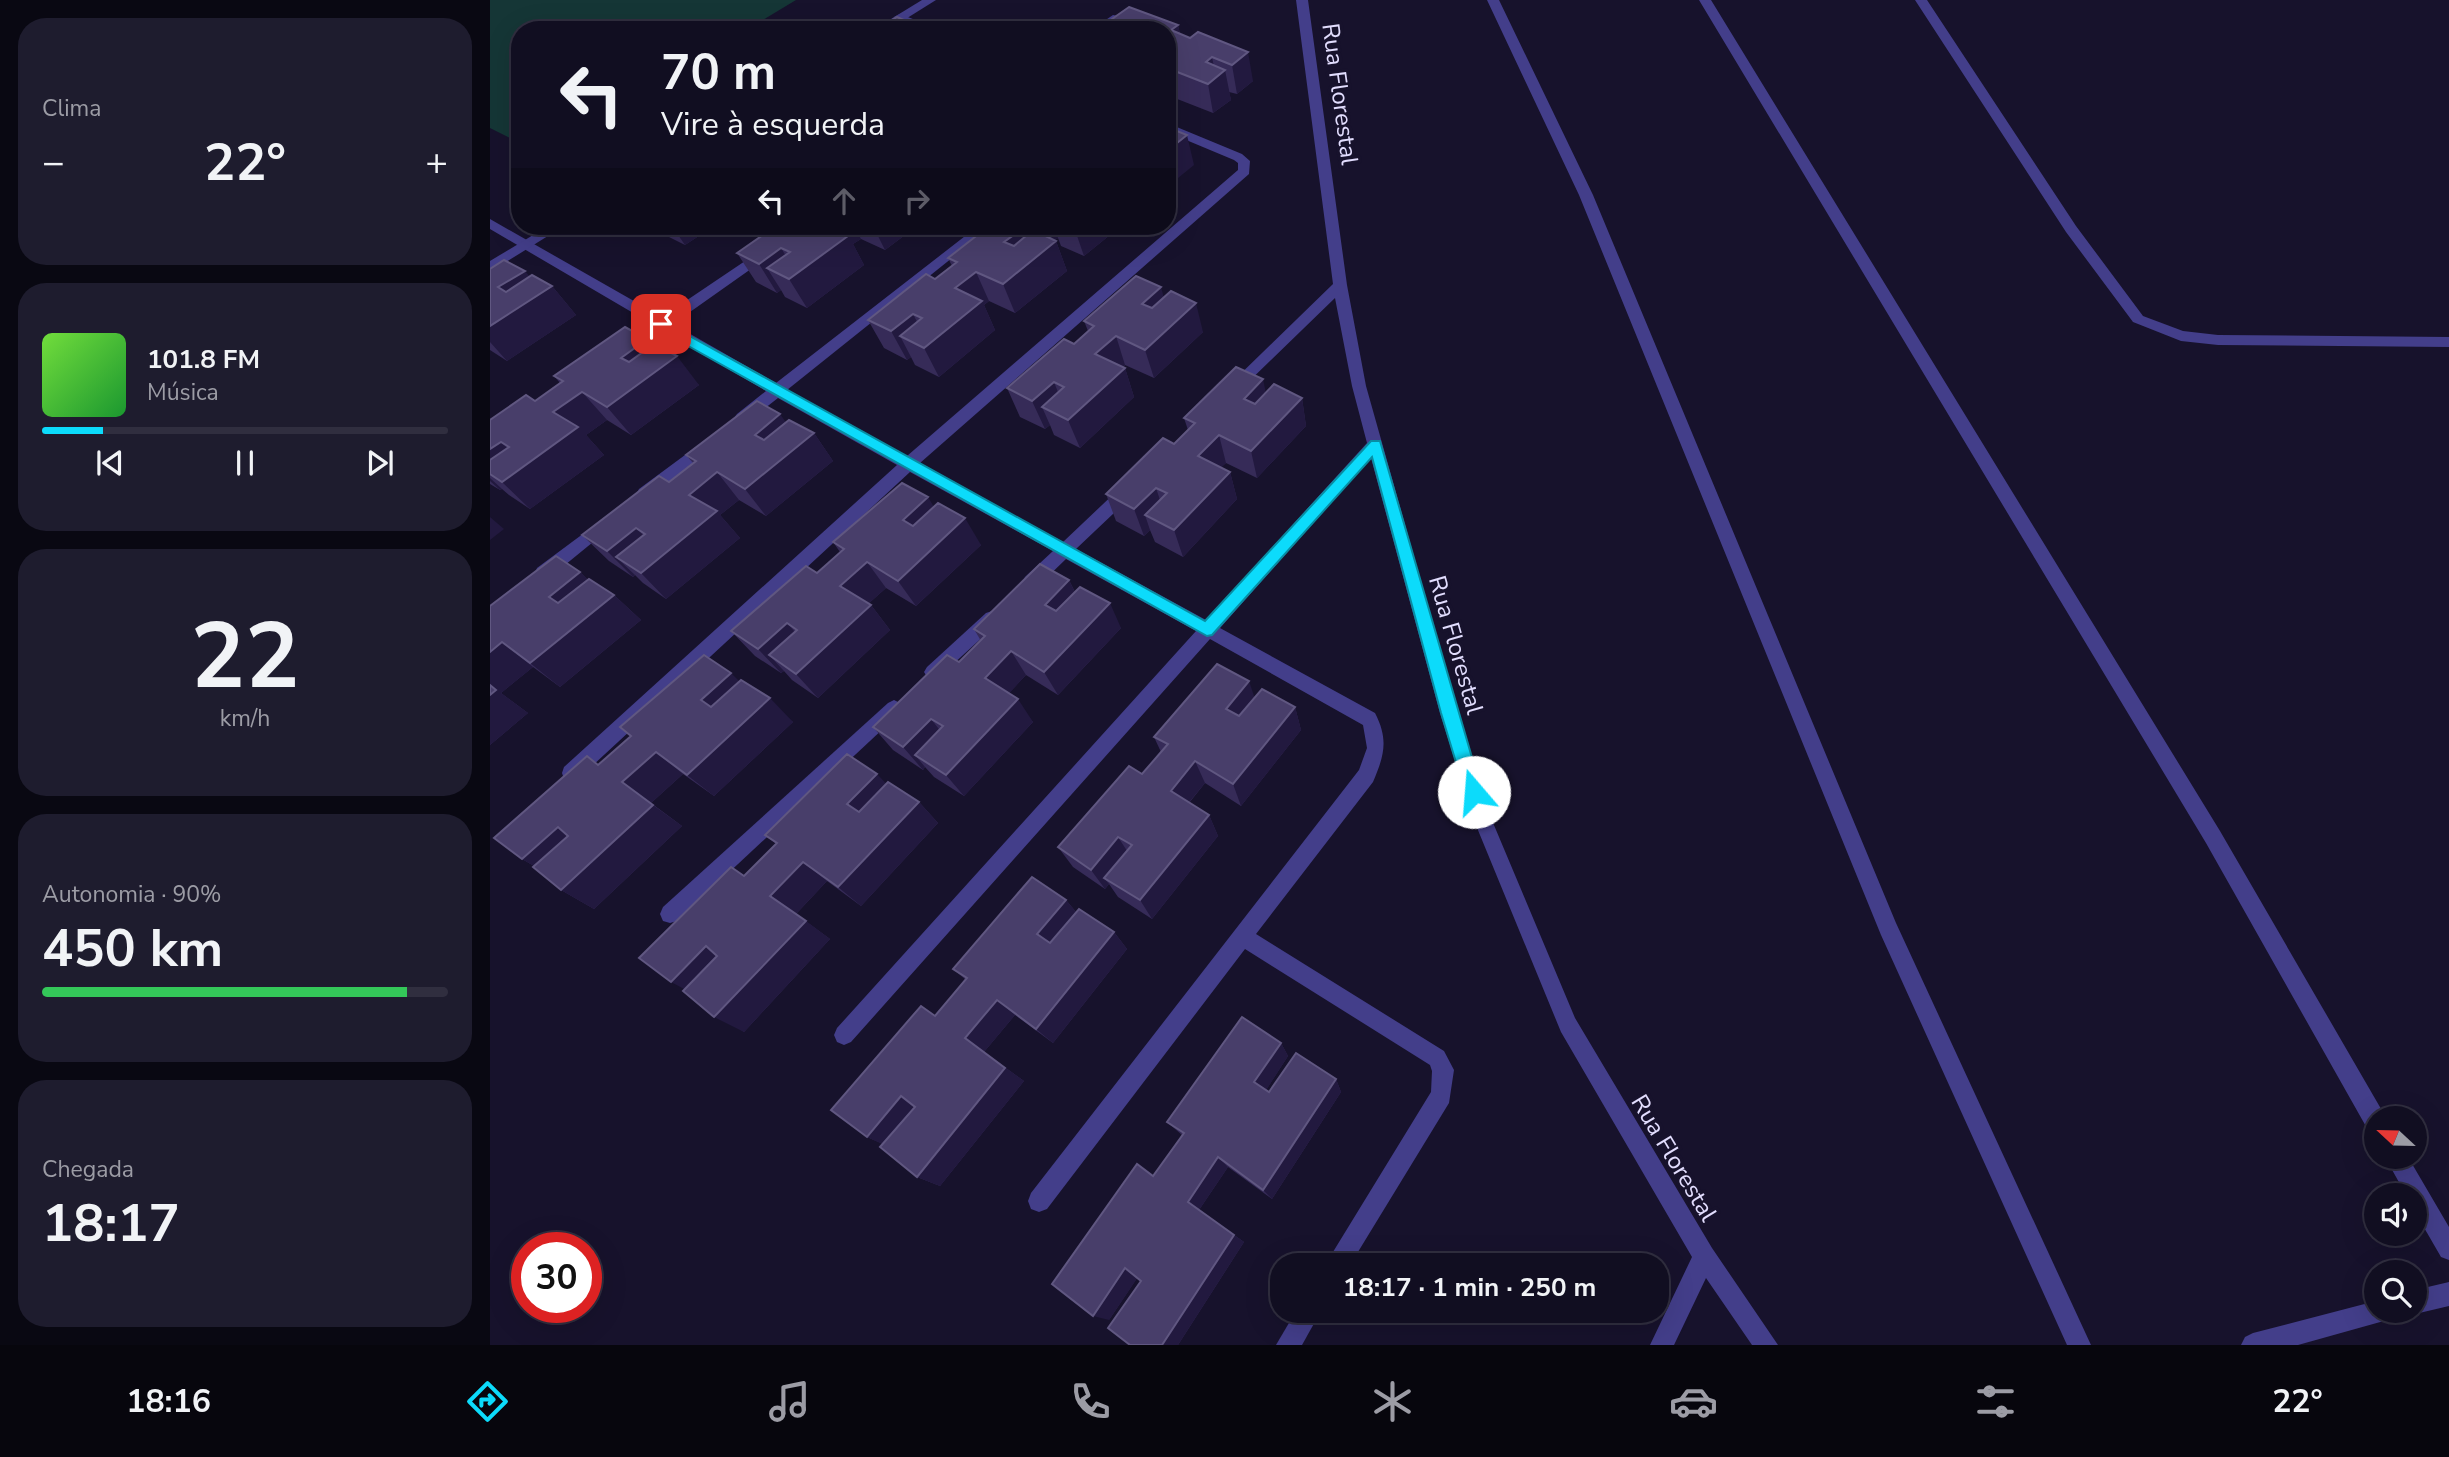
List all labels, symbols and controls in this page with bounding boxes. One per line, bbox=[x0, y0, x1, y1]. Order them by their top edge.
street label: Rua Florestal bbox=[1314, 21, 1366, 167]
text: 70 m bbox=[661, 39, 776, 106]
icon: left bbox=[546, 49, 637, 140]
text: Clima bbox=[42, 93, 102, 124]
text: Vire à esquerda bbox=[661, 103, 885, 146]
text: 22° bbox=[204, 127, 286, 198]
text: − bbox=[42, 137, 65, 188]
text: + bbox=[425, 137, 448, 188]
icon: left bbox=[752, 182, 790, 220]
icon: ahead bbox=[825, 182, 863, 220]
icon: right bbox=[898, 182, 936, 220]
pin bbox=[631, 294, 691, 354]
icon: arrive bbox=[642, 305, 680, 343]
text: 101.8 FM bbox=[147, 342, 260, 377]
text: Música bbox=[147, 377, 219, 408]
icon: previous bbox=[91, 444, 129, 482]
icon: pause bbox=[226, 444, 264, 482]
icon: next bbox=[361, 444, 399, 482]
street label: Rua Florestal bbox=[1421, 572, 1491, 718]
text: 22 bbox=[190, 595, 300, 719]
text: km/h bbox=[220, 703, 270, 734]
position arrow bbox=[1437, 755, 1511, 829]
text: Autonomia · 90% bbox=[42, 879, 222, 910]
text: 450 km bbox=[42, 913, 223, 984]
street label: Rua Florestal bbox=[1624, 1089, 1724, 1227]
north arrow bbox=[2364, 1106, 2427, 1169]
map controls bbox=[2364, 1106, 2427, 1323]
text: Chegada bbox=[42, 1154, 134, 1185]
button: sound bbox=[2364, 1183, 2427, 1246]
text: 18:17 bbox=[42, 1188, 180, 1259]
speed limit sign: 30 bbox=[511, 1232, 602, 1323]
button: search bbox=[2364, 1260, 2427, 1323]
text: 18:17 · 1 min · 250 m bbox=[1343, 1270, 1596, 1305]
icon: directions bbox=[463, 1377, 512, 1426]
icon: music bbox=[765, 1377, 814, 1426]
icon: phone bbox=[1066, 1377, 1115, 1426]
icon: climate bbox=[1368, 1377, 1417, 1426]
icon: car bbox=[1669, 1377, 1718, 1426]
icon: filters bbox=[1971, 1377, 2020, 1426]
text: 18:16 bbox=[126, 1380, 211, 1423]
text: 22° bbox=[2272, 1380, 2323, 1423]

